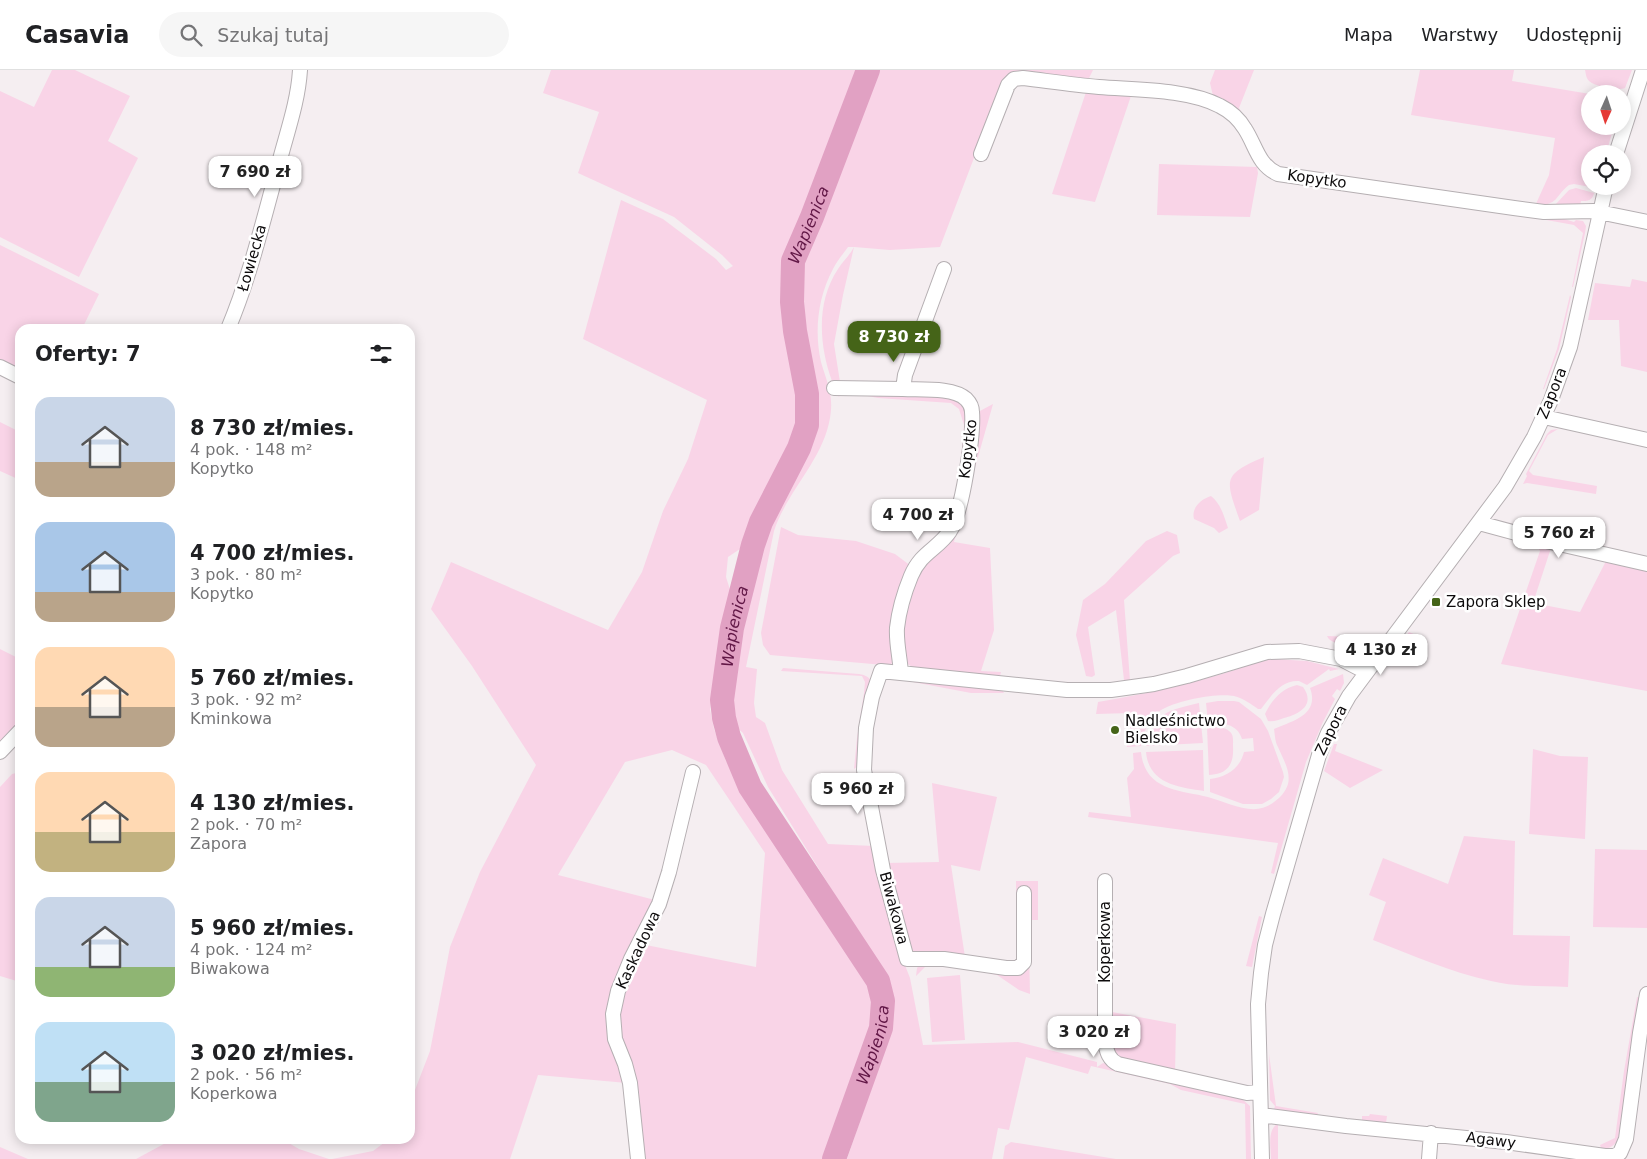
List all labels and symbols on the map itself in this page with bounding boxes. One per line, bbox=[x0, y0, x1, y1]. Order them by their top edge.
north arrow bbox=[1581, 85, 1631, 135]
pin: 7 690 zł bbox=[203, 156, 307, 198]
street label: Kopytko bbox=[1286, 166, 1348, 192]
water label: Wapienica bbox=[783, 183, 832, 267]
street label: Łowiecka bbox=[234, 222, 270, 295]
pin: 8 730 zł bbox=[842, 320, 946, 363]
street label: Zapora bbox=[1534, 365, 1570, 421]
street label: Kopytko bbox=[955, 418, 981, 480]
pin: 4 700 zł bbox=[866, 498, 970, 541]
pin: 5 760 zł bbox=[1507, 516, 1611, 559]
water label: Wapienica bbox=[717, 584, 752, 668]
place label: Zapora Sklep bbox=[1446, 593, 1545, 611]
marker: Zapora Sklep bbox=[1430, 596, 1442, 608]
pin: 4 130 zł bbox=[1329, 634, 1433, 676]
street label: Zapora bbox=[1311, 702, 1351, 758]
place label: Nadleśnictwo Bielsko bbox=[1125, 712, 1225, 747]
marker: Nadleśnictwo Bielsko bbox=[1109, 724, 1121, 736]
pin: 5 960 zł bbox=[806, 772, 910, 815]
street label: Biwakowa bbox=[876, 870, 912, 946]
street label: Koperkowa bbox=[1096, 901, 1114, 983]
street label: Kaskadowa bbox=[612, 908, 664, 992]
water label: Wapienica bbox=[852, 1004, 892, 1087]
pin: 3 020 zł bbox=[1042, 1016, 1146, 1058]
street label: Agawy bbox=[1465, 1128, 1517, 1152]

